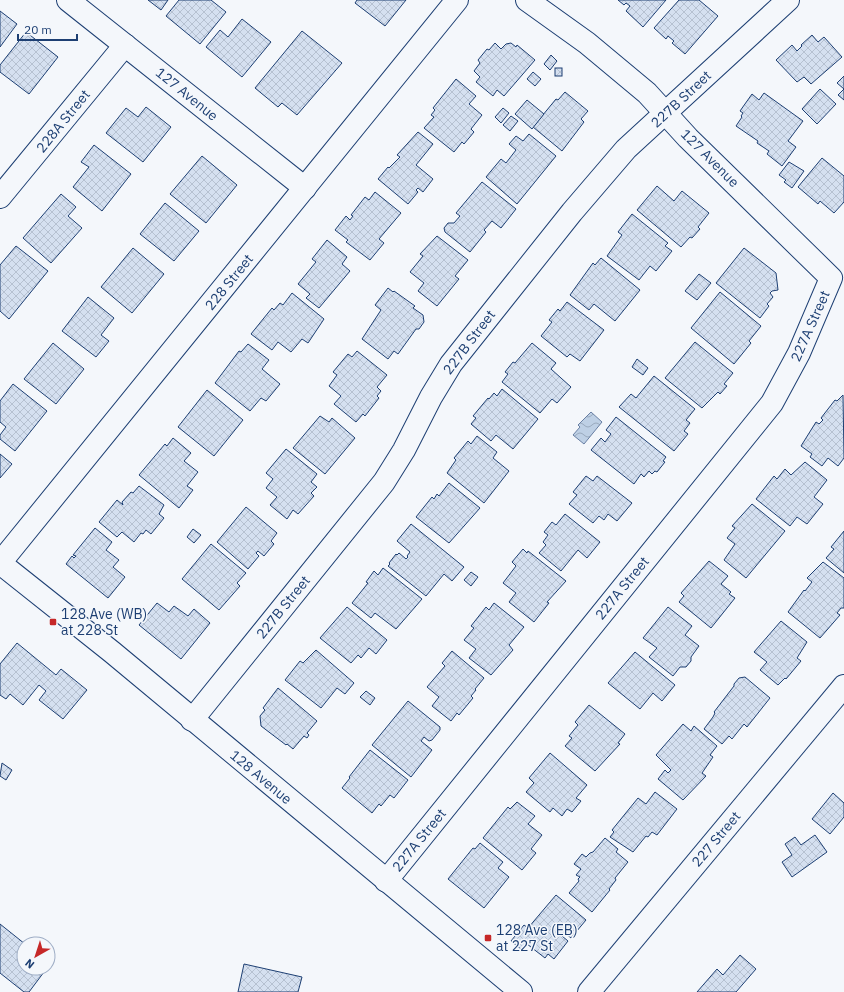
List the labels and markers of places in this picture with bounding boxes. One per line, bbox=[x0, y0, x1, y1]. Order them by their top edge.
place label: 128 Ave (WB) at 228 St bbox=[61, 605, 147, 639]
marker: 128 Ave (WB) at 228 St bbox=[48, 617, 58, 627]
place label: 128 Ave (EB) at 227 St bbox=[496, 921, 578, 955]
marker: 128 Ave (EB) at 227 St bbox=[483, 933, 493, 943]

